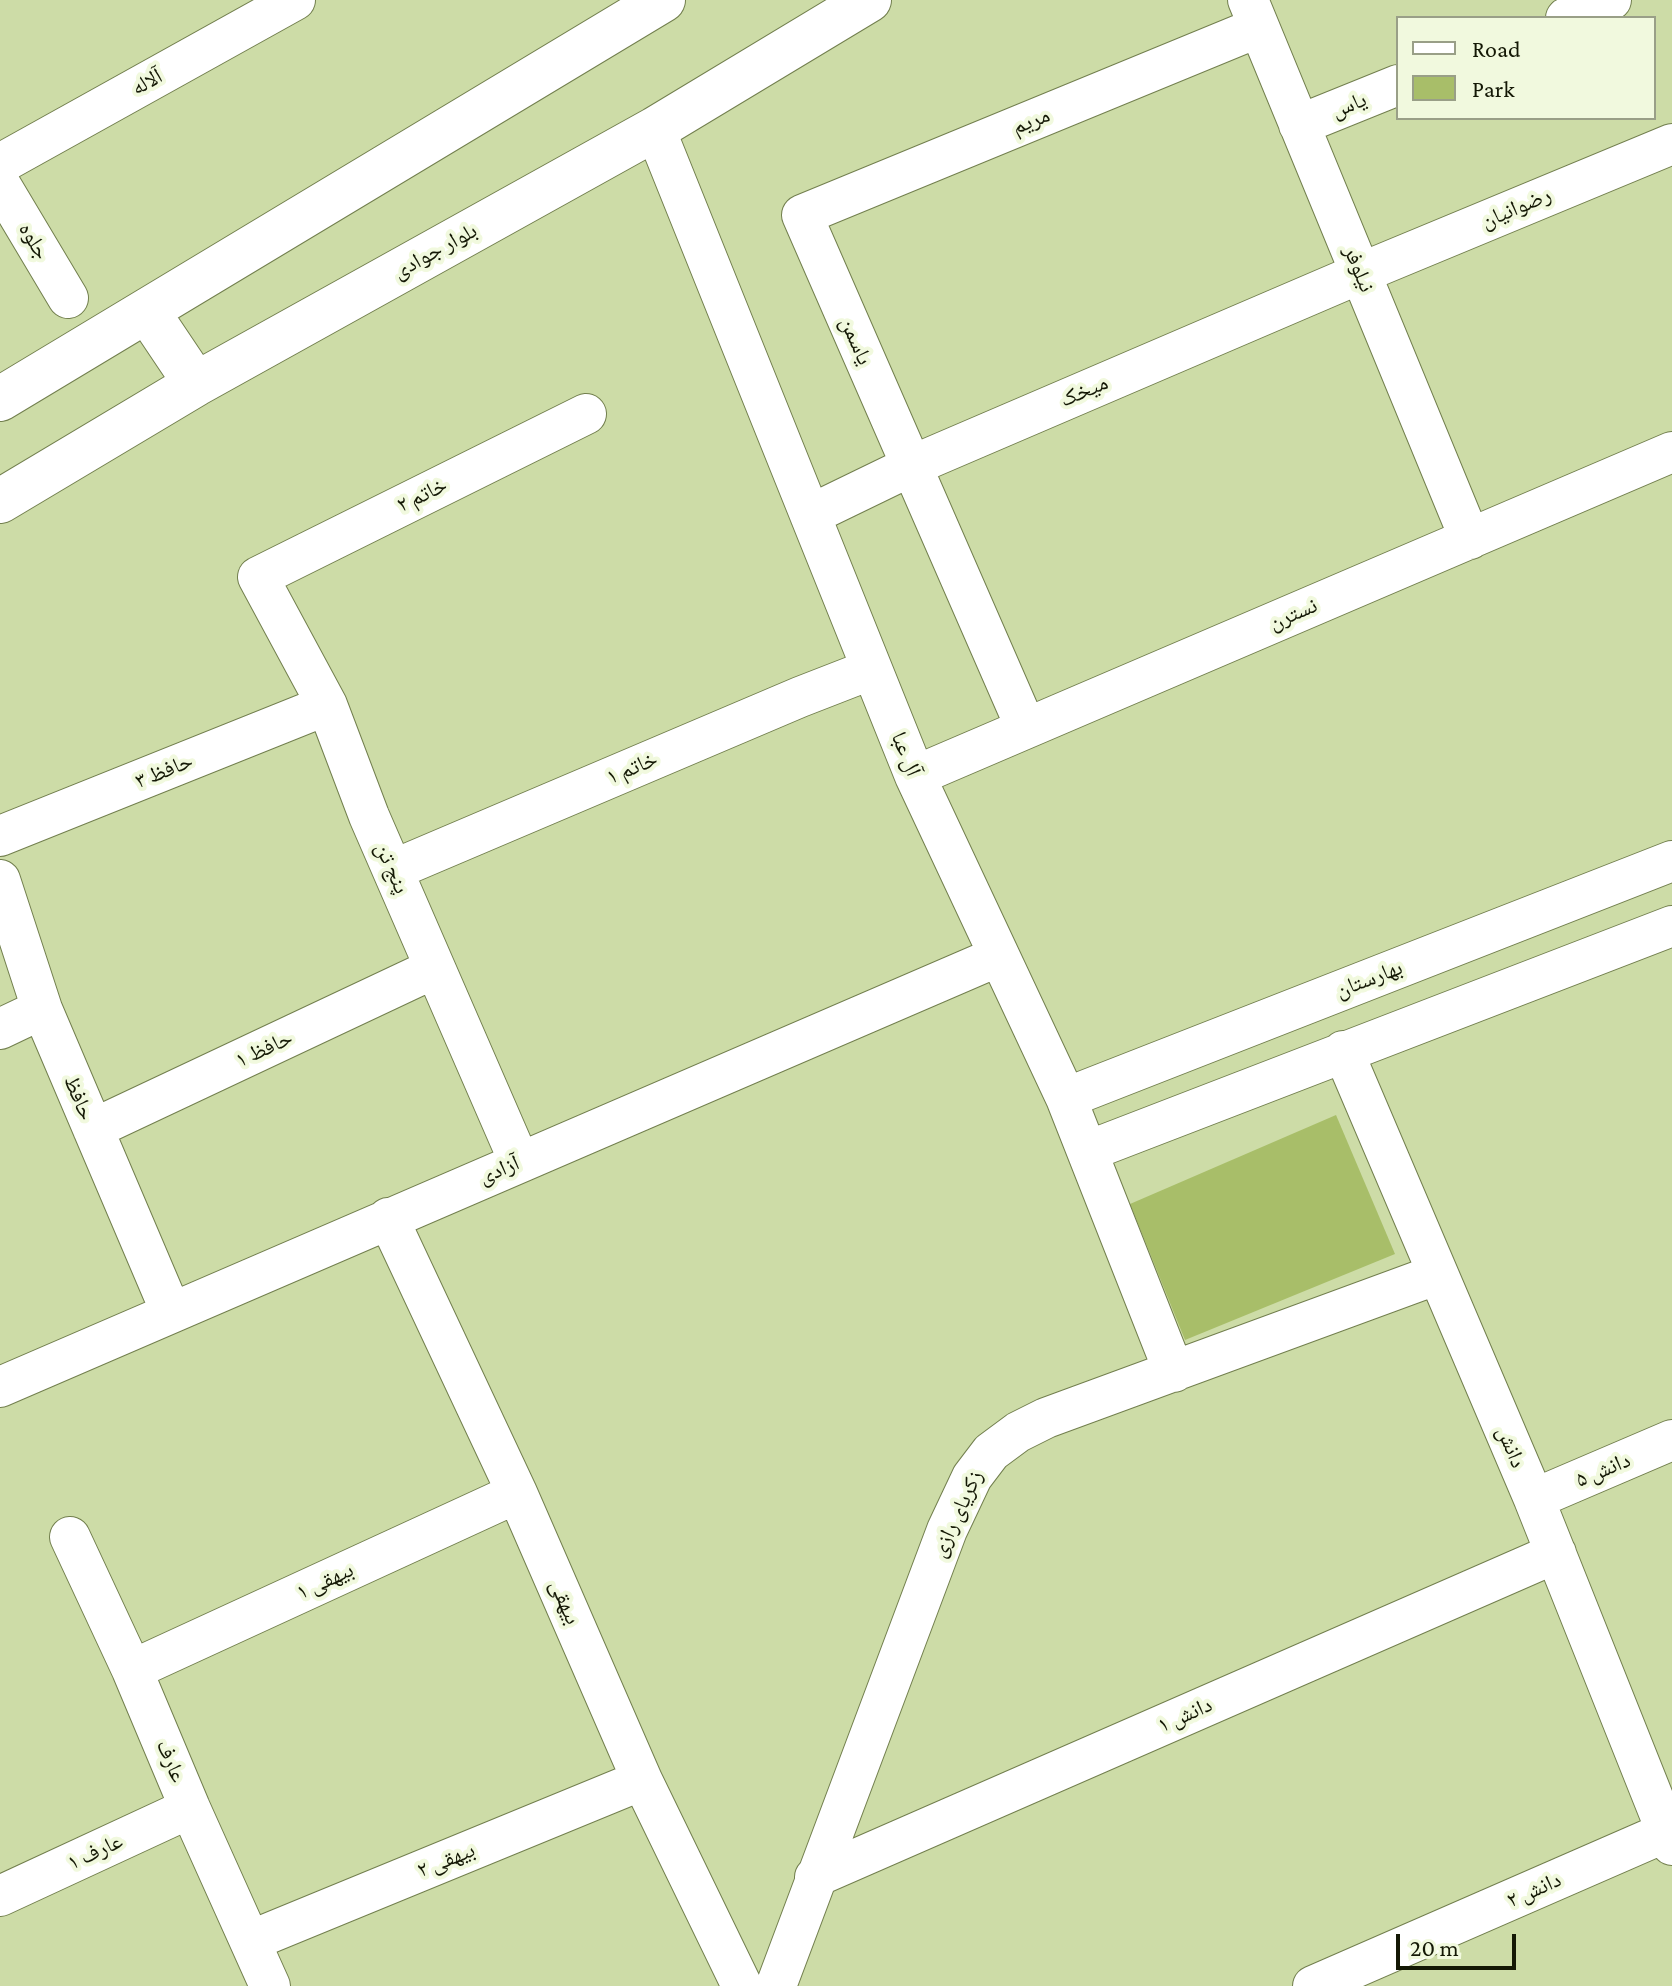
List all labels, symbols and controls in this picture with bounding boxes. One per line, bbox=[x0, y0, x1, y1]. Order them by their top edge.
legend bbox=[1396, 16, 1656, 120]
text: Road bbox=[1472, 35, 1521, 62]
street label: آلاله bbox=[127, 63, 167, 101]
text: Park bbox=[1472, 75, 1515, 102]
street label: یاس bbox=[1328, 86, 1370, 124]
street label: مریم bbox=[1008, 102, 1054, 140]
street label: رضوانیان bbox=[1477, 181, 1555, 235]
street label: بلوار جوادی bbox=[388, 217, 482, 285]
street label: جلوه bbox=[13, 218, 55, 264]
street label: نیلوفر bbox=[1338, 242, 1380, 296]
street label: یاسمن bbox=[834, 313, 878, 369]
street label: میخک bbox=[1056, 369, 1112, 413]
street label: خاتم ۲ bbox=[393, 472, 451, 518]
street label: نسترن bbox=[1265, 592, 1321, 636]
street label: آل عبا bbox=[885, 728, 927, 780]
street label: خاتم ۱ bbox=[603, 746, 661, 790]
street label: حافظ ۳ bbox=[131, 748, 197, 794]
street label: پنج تن bbox=[369, 838, 415, 898]
street label: بهارستان bbox=[1332, 954, 1406, 1004]
street label: حافظ ۱ bbox=[231, 1024, 297, 1074]
street label: حافظ bbox=[58, 1072, 100, 1124]
street label: آزادی bbox=[475, 1150, 523, 1190]
street label: دانش bbox=[1490, 1422, 1532, 1472]
street label: دانش ۵ bbox=[1572, 1447, 1634, 1493]
street label: زکریای رازی bbox=[925, 1466, 989, 1562]
street label: بیهقی ۱ bbox=[292, 1556, 358, 1606]
street label: بیهقی bbox=[544, 1576, 586, 1628]
street label: دانش ۱ bbox=[1154, 1691, 1216, 1739]
street label: عارف bbox=[150, 1736, 192, 1786]
street label: عارف ۱ bbox=[63, 1828, 127, 1876]
street label: بیهقی ۲ bbox=[413, 1837, 479, 1883]
street label: دانش ۲ bbox=[1503, 1866, 1565, 1914]
scale bar bbox=[1400, 1918, 1520, 1968]
text: 20 m bbox=[1410, 1934, 1459, 1961]

